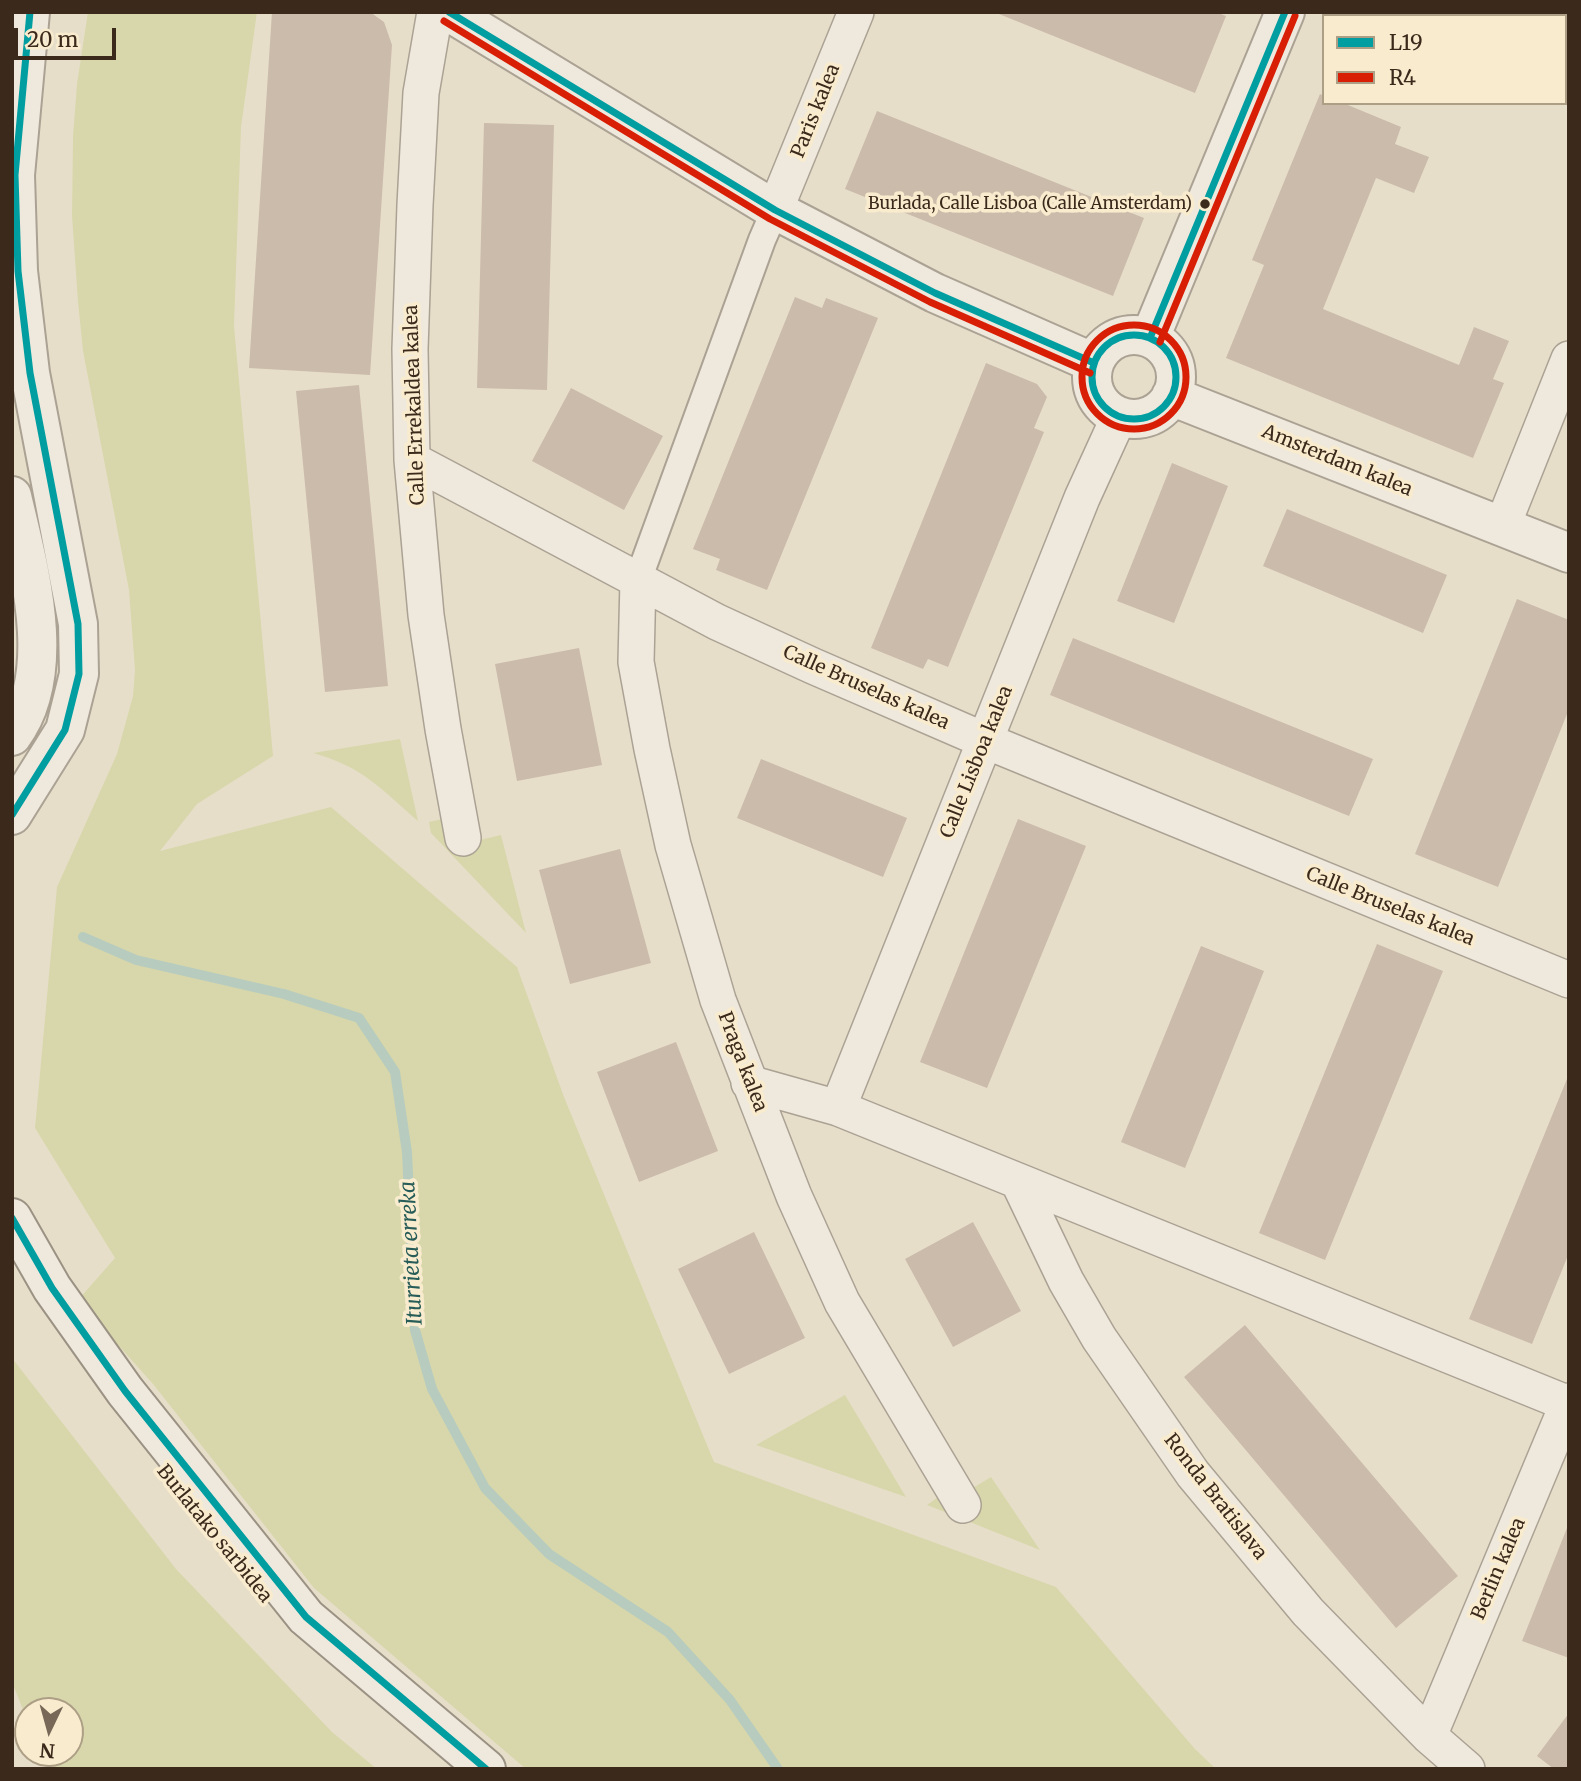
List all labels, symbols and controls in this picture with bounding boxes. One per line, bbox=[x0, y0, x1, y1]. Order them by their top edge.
scale bar bbox=[18, 14, 119, 58]
legend bbox=[1322, 14, 1567, 105]
text: 20 m bbox=[27, 26, 78, 53]
text: L19 bbox=[1389, 29, 1423, 56]
street label: Paris kalea bbox=[787, 61, 845, 161]
text: R4 bbox=[1389, 64, 1416, 91]
place label: Burlada, Calle Lisboa (Calle Amsterdam) bbox=[868, 194, 1192, 214]
marker: Burlada, Calle Lisboa (Calle Amsterdam) bbox=[1198, 197, 1212, 211]
street label: Calle Errekaldea kalea bbox=[400, 304, 430, 506]
street label: Amsterdam kalea bbox=[1259, 420, 1415, 502]
street label: Calle Bruselas kalea bbox=[779, 641, 953, 735]
street label: Calle Lisboa kalea bbox=[936, 683, 1018, 841]
street label: Calle Bruselas kalea bbox=[1302, 863, 1478, 951]
street label: Praga kalea bbox=[713, 1009, 771, 1115]
water label: Iturrieta erreka bbox=[396, 1180, 428, 1326]
street label: Ronda Bratislava bbox=[1159, 1429, 1271, 1565]
street label: Burlatako sarbidea bbox=[151, 1461, 277, 1607]
street label: Berlin kalea bbox=[1467, 1515, 1531, 1623]
north arrow bbox=[14, 1697, 84, 1767]
text: N bbox=[39, 1738, 56, 1764]

